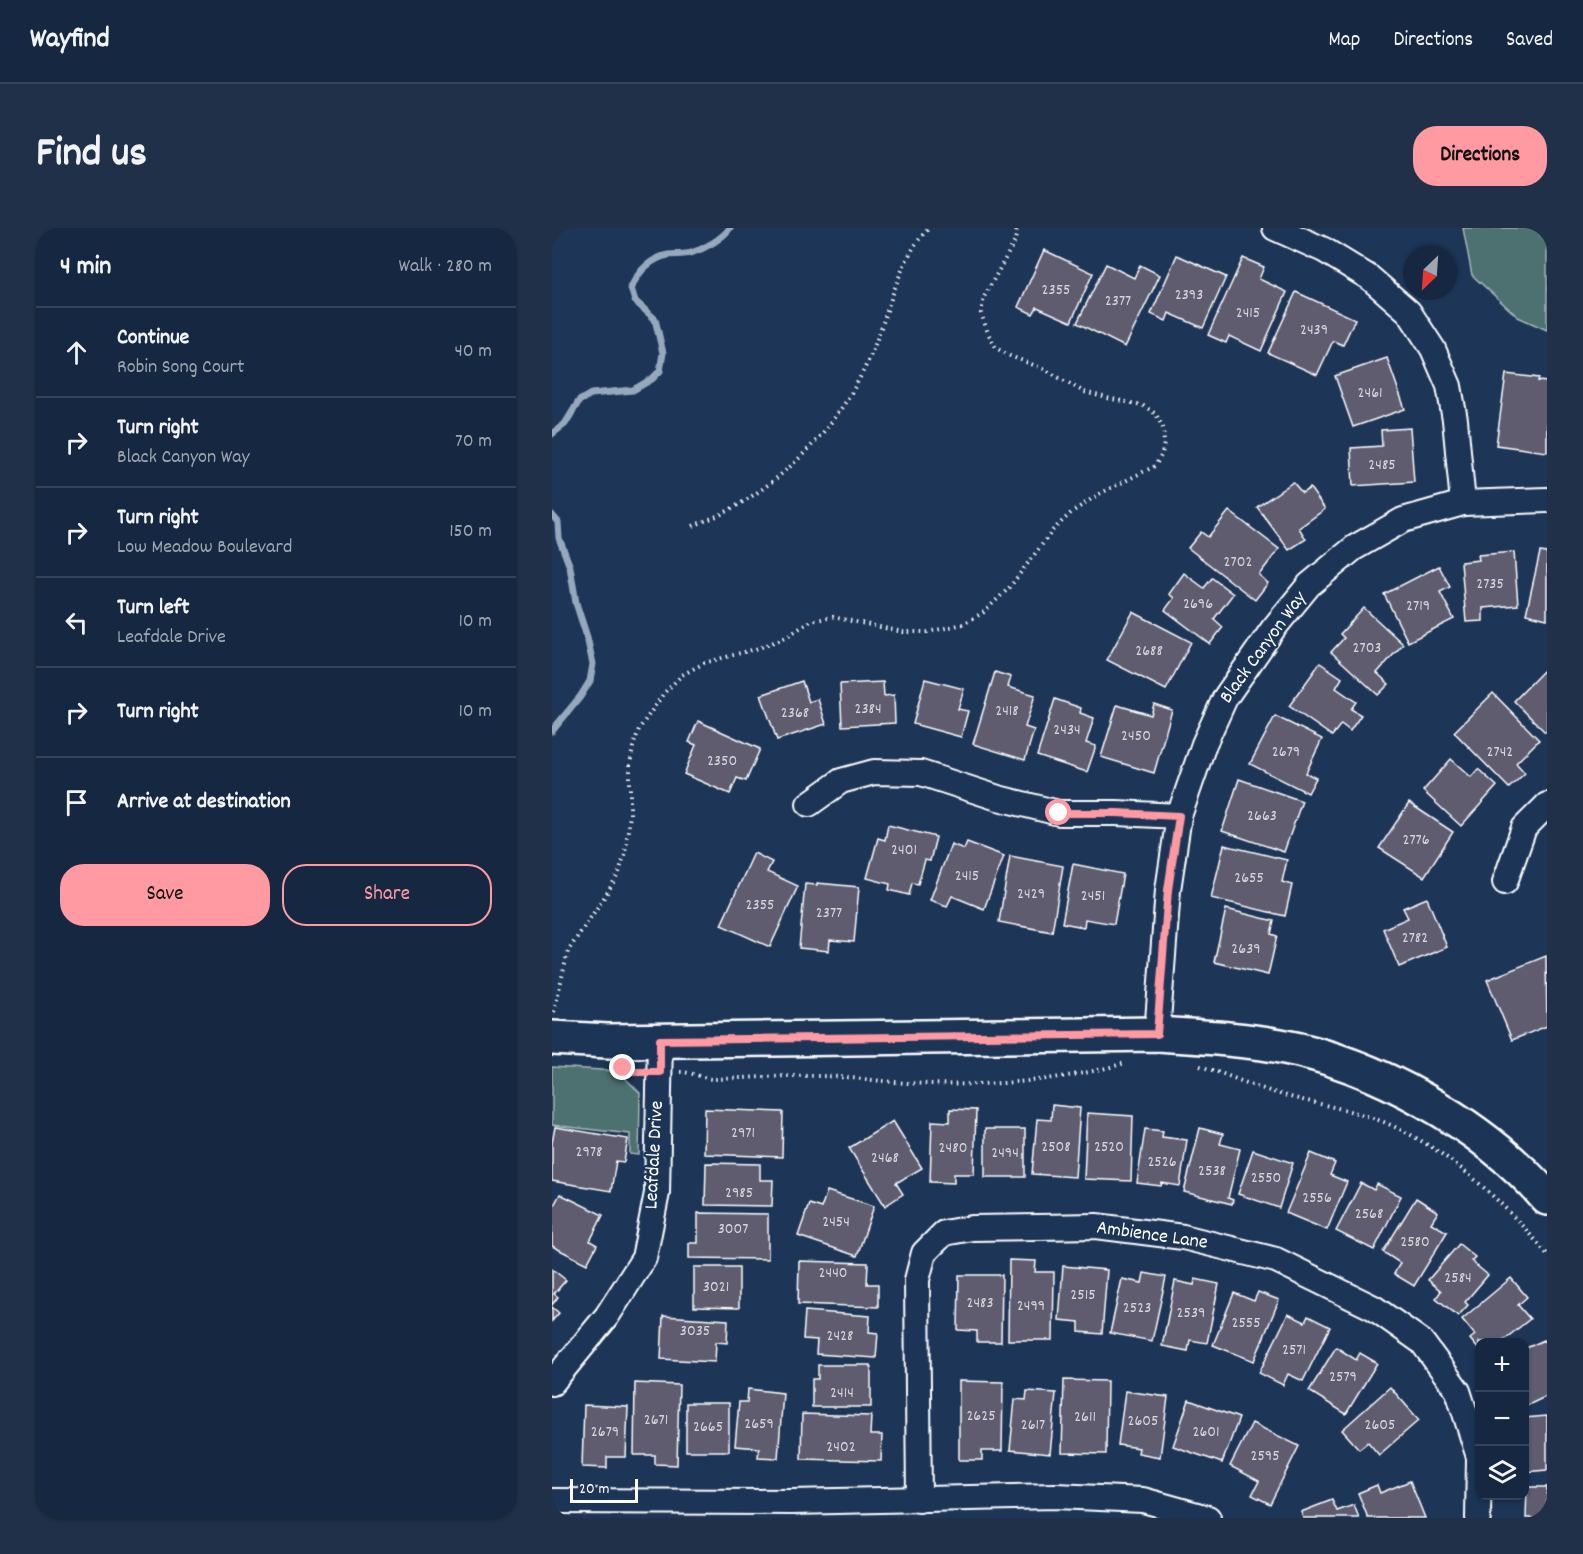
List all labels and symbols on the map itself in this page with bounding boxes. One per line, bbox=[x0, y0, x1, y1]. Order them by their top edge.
north arrow bbox=[1403, 246, 1457, 300]
house number: 2355 bbox=[1042, 279, 1070, 302]
house number: 2393 bbox=[1175, 284, 1203, 307]
house number: 2377 bbox=[1105, 290, 1131, 313]
house number: 2415 bbox=[1236, 302, 1260, 325]
house number: 2439 bbox=[1300, 319, 1328, 342]
house number: 2461 bbox=[1358, 382, 1382, 405]
house number: 2485 bbox=[1368, 454, 1396, 477]
house number: 2702 bbox=[1224, 551, 1252, 574]
house number: 2735 bbox=[1476, 573, 1504, 596]
street label: Black Canyon Way bbox=[1214, 585, 1315, 710]
house number: 2696 bbox=[1183, 593, 1213, 616]
house number: 2719 bbox=[1406, 595, 1430, 618]
house number: 2703 bbox=[1353, 637, 1381, 660]
house number: 2688 bbox=[1135, 640, 1163, 663]
house number: 2384 bbox=[854, 698, 882, 721]
house number: 2418 bbox=[995, 700, 1019, 723]
house number: 2368 bbox=[781, 702, 809, 725]
house number: 2434 bbox=[1053, 719, 1081, 742]
house number: 2450 bbox=[1121, 725, 1151, 748]
house number: 2679 bbox=[1272, 741, 1300, 764]
house number: 2742 bbox=[1487, 741, 1513, 764]
house number: 2350 bbox=[707, 750, 737, 773]
route start bbox=[1045, 799, 1071, 825]
house number: 2663 bbox=[1247, 805, 1277, 828]
house number: 2776 bbox=[1402, 829, 1430, 852]
house number: 2401 bbox=[891, 839, 917, 862]
house number: 2415 bbox=[955, 865, 979, 888]
house number: 2655 bbox=[1234, 867, 1264, 890]
house number: 2429 bbox=[1017, 883, 1045, 906]
house number: 2451 bbox=[1081, 885, 1105, 908]
house number: 2355 bbox=[746, 894, 774, 917]
house number: 2377 bbox=[816, 902, 842, 925]
house number: 2782 bbox=[1402, 927, 1428, 950]
house number: 2639 bbox=[1231, 938, 1261, 961]
route end bbox=[609, 1054, 635, 1080]
street label: Leafdale Drive bbox=[638, 1100, 672, 1210]
house number: 2971 bbox=[731, 1122, 755, 1145]
house number: 2508 bbox=[1041, 1136, 1071, 1159]
house number: 2520 bbox=[1094, 1136, 1124, 1159]
house number: 2480 bbox=[939, 1137, 967, 1160]
house number: 2978 bbox=[576, 1141, 602, 1164]
house number: 2494 bbox=[991, 1142, 1019, 1165]
house number: 2468 bbox=[871, 1147, 899, 1170]
house number: 2526 bbox=[1147, 1151, 1177, 1174]
house number: 2538 bbox=[1198, 1160, 1226, 1183]
house number: 2550 bbox=[1251, 1167, 1281, 1190]
house number: 2985 bbox=[725, 1182, 753, 1205]
house number: 2556 bbox=[1302, 1187, 1332, 1210]
house number: 2568 bbox=[1355, 1203, 1383, 1226]
house number: 2454 bbox=[822, 1211, 850, 1234]
street label: Ambience Lane bbox=[1095, 1214, 1210, 1258]
house number: 3007 bbox=[718, 1218, 748, 1241]
house number: 2580 bbox=[1400, 1231, 1430, 1254]
house number: 2440 bbox=[819, 1262, 848, 1285]
house number: 2584 bbox=[1444, 1267, 1472, 1290]
house number: 3021 bbox=[703, 1276, 729, 1299]
house number: 2515 bbox=[1070, 1284, 1096, 1307]
house number: 2483 bbox=[966, 1292, 994, 1315]
house number: 2499 bbox=[1017, 1295, 1045, 1318]
house number: 2523 bbox=[1123, 1297, 1151, 1320]
house number: 2539 bbox=[1177, 1302, 1205, 1325]
house number: 2555 bbox=[1231, 1312, 1261, 1335]
house number: 3035 bbox=[680, 1320, 710, 1343]
house number: 2428 bbox=[826, 1325, 854, 1348]
house number: 2571 bbox=[1282, 1339, 1306, 1362]
house number: 2579 bbox=[1329, 1366, 1357, 1389]
house number: 2414 bbox=[830, 1382, 854, 1405]
house number: 2625 bbox=[966, 1405, 996, 1428]
house number: 2611 bbox=[1074, 1406, 1096, 1429]
house number: 2671 bbox=[644, 1409, 668, 1432]
house number: 2605 bbox=[1128, 1410, 1158, 1433]
house number: 2659 bbox=[744, 1413, 774, 1436]
house number: 2617 bbox=[1021, 1414, 1045, 1437]
house number: 2605 bbox=[1365, 1414, 1395, 1437]
house number: 2665 bbox=[693, 1416, 723, 1439]
house number: 2679 bbox=[591, 1421, 619, 1444]
house number: 2601 bbox=[1192, 1421, 1220, 1444]
house number: 2402 bbox=[826, 1436, 856, 1459]
house number: 2595 bbox=[1250, 1445, 1280, 1468]
scale bar bbox=[570, 1476, 638, 1504]

